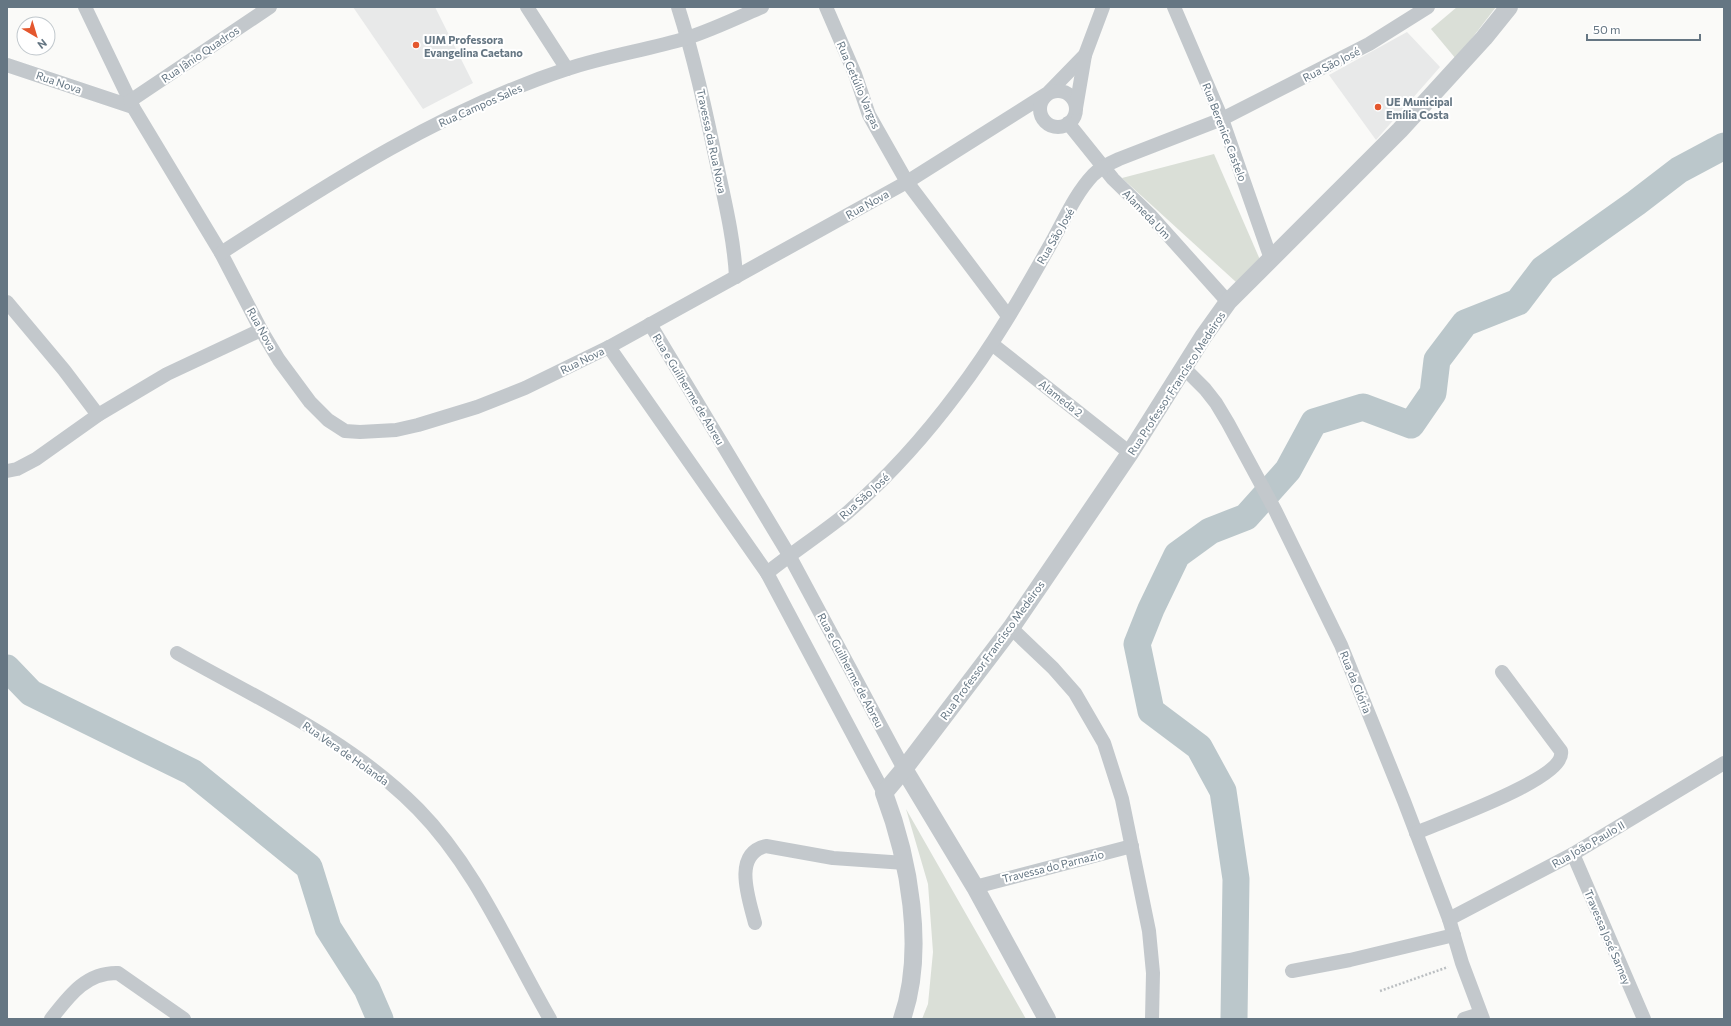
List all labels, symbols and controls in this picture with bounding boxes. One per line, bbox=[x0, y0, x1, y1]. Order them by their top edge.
north arrow bbox=[16, 16, 56, 56]
scale bar bbox=[1587, 16, 1700, 42]
text: 50 m bbox=[1593, 22, 1621, 36]
street label: Rua Jânio Quadros bbox=[159, 23, 242, 86]
place label: UIM Professora Evangelina Caetano bbox=[424, 33, 523, 59]
text: N bbox=[35, 37, 50, 52]
street label: Rua Getúlio Vargas bbox=[835, 39, 883, 131]
marker: UIM Professora Evangelina Caetano bbox=[411, 40, 421, 50]
street label: Rua São José bbox=[1300, 44, 1362, 85]
street label: Rua Nova bbox=[35, 68, 83, 96]
street label: Rua Campos Sales bbox=[436, 81, 524, 129]
street label: Rua Berenice Castelo bbox=[1200, 81, 1250, 184]
street label: Travessa da Rua Nova bbox=[695, 87, 729, 195]
place label: UE Municipal Emília Costa bbox=[1386, 95, 1453, 121]
marker: UE Municipal Emília Costa bbox=[1373, 102, 1383, 112]
street label: Rua Nova bbox=[843, 187, 891, 221]
street label: Alameda Um bbox=[1120, 187, 1174, 241]
street label: Rua São José bbox=[1034, 205, 1077, 267]
street label: Rua Nova bbox=[245, 305, 279, 353]
street label: Rua Professor Francisco Medeiros bbox=[1125, 309, 1227, 457]
street label: Rua e Guilherme de Abreu bbox=[651, 331, 727, 447]
street label: Rua Nova bbox=[558, 344, 606, 376]
street label: Alameda 2 bbox=[1037, 377, 1085, 419]
street label: Rua São José bbox=[836, 470, 892, 523]
street label: Rua Professor Francisco Medeiros bbox=[937, 578, 1047, 722]
street label: Rua e Guilherme de Abreu bbox=[815, 611, 887, 729]
street label: Rua da Glória bbox=[1338, 649, 1374, 715]
street label: Rua Vera de Holanda bbox=[300, 718, 392, 788]
street label: Rua João Paulo II bbox=[1549, 818, 1627, 871]
street label: Travessa do Parnazio bbox=[1001, 847, 1106, 885]
street label: Travessa José Sarney bbox=[1581, 888, 1634, 987]

